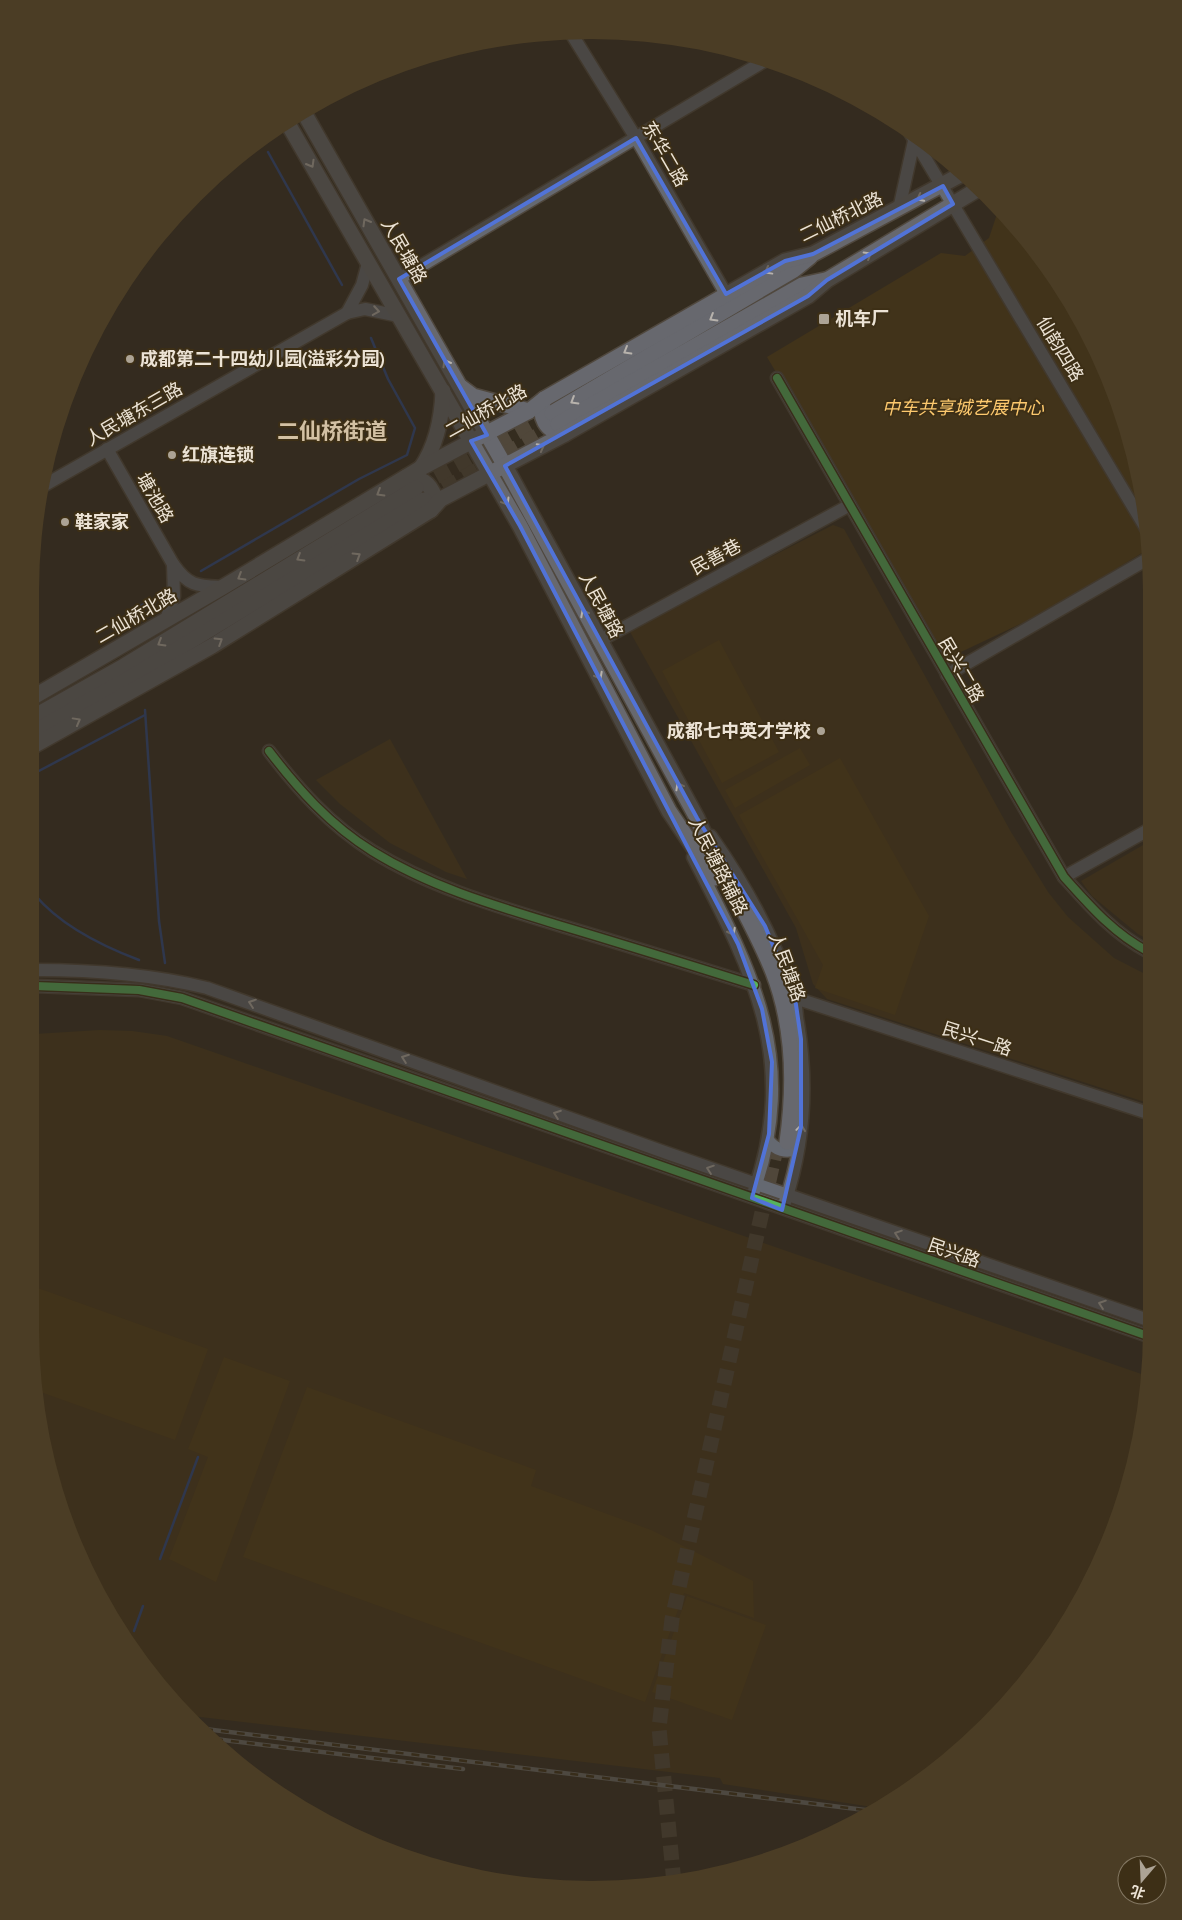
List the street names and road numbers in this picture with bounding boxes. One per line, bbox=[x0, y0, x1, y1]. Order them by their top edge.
street label: 东华二路 bbox=[637, 117, 693, 191]
street label: 二仙桥北路 bbox=[796, 187, 886, 247]
street label: 人民塘路 bbox=[376, 214, 432, 288]
street label: 仙韵四路 bbox=[1032, 312, 1088, 386]
street label: 人民塘东三路 bbox=[82, 377, 186, 451]
street label: 二仙桥北路 bbox=[441, 380, 531, 442]
street label: 塘池路 bbox=[132, 469, 178, 527]
street label: 民善巷 bbox=[687, 535, 745, 579]
street label: 人民塘路 bbox=[574, 568, 628, 642]
street label: 二仙桥北路 bbox=[92, 584, 180, 648]
street label: 民兴二路 bbox=[933, 633, 989, 707]
street label: 人民塘路辅路 bbox=[684, 813, 752, 919]
street label: 人民塘路 bbox=[764, 929, 810, 1005]
street label: 民兴一路 bbox=[939, 1017, 1015, 1061]
street label: 民兴路 bbox=[925, 1234, 983, 1272]

